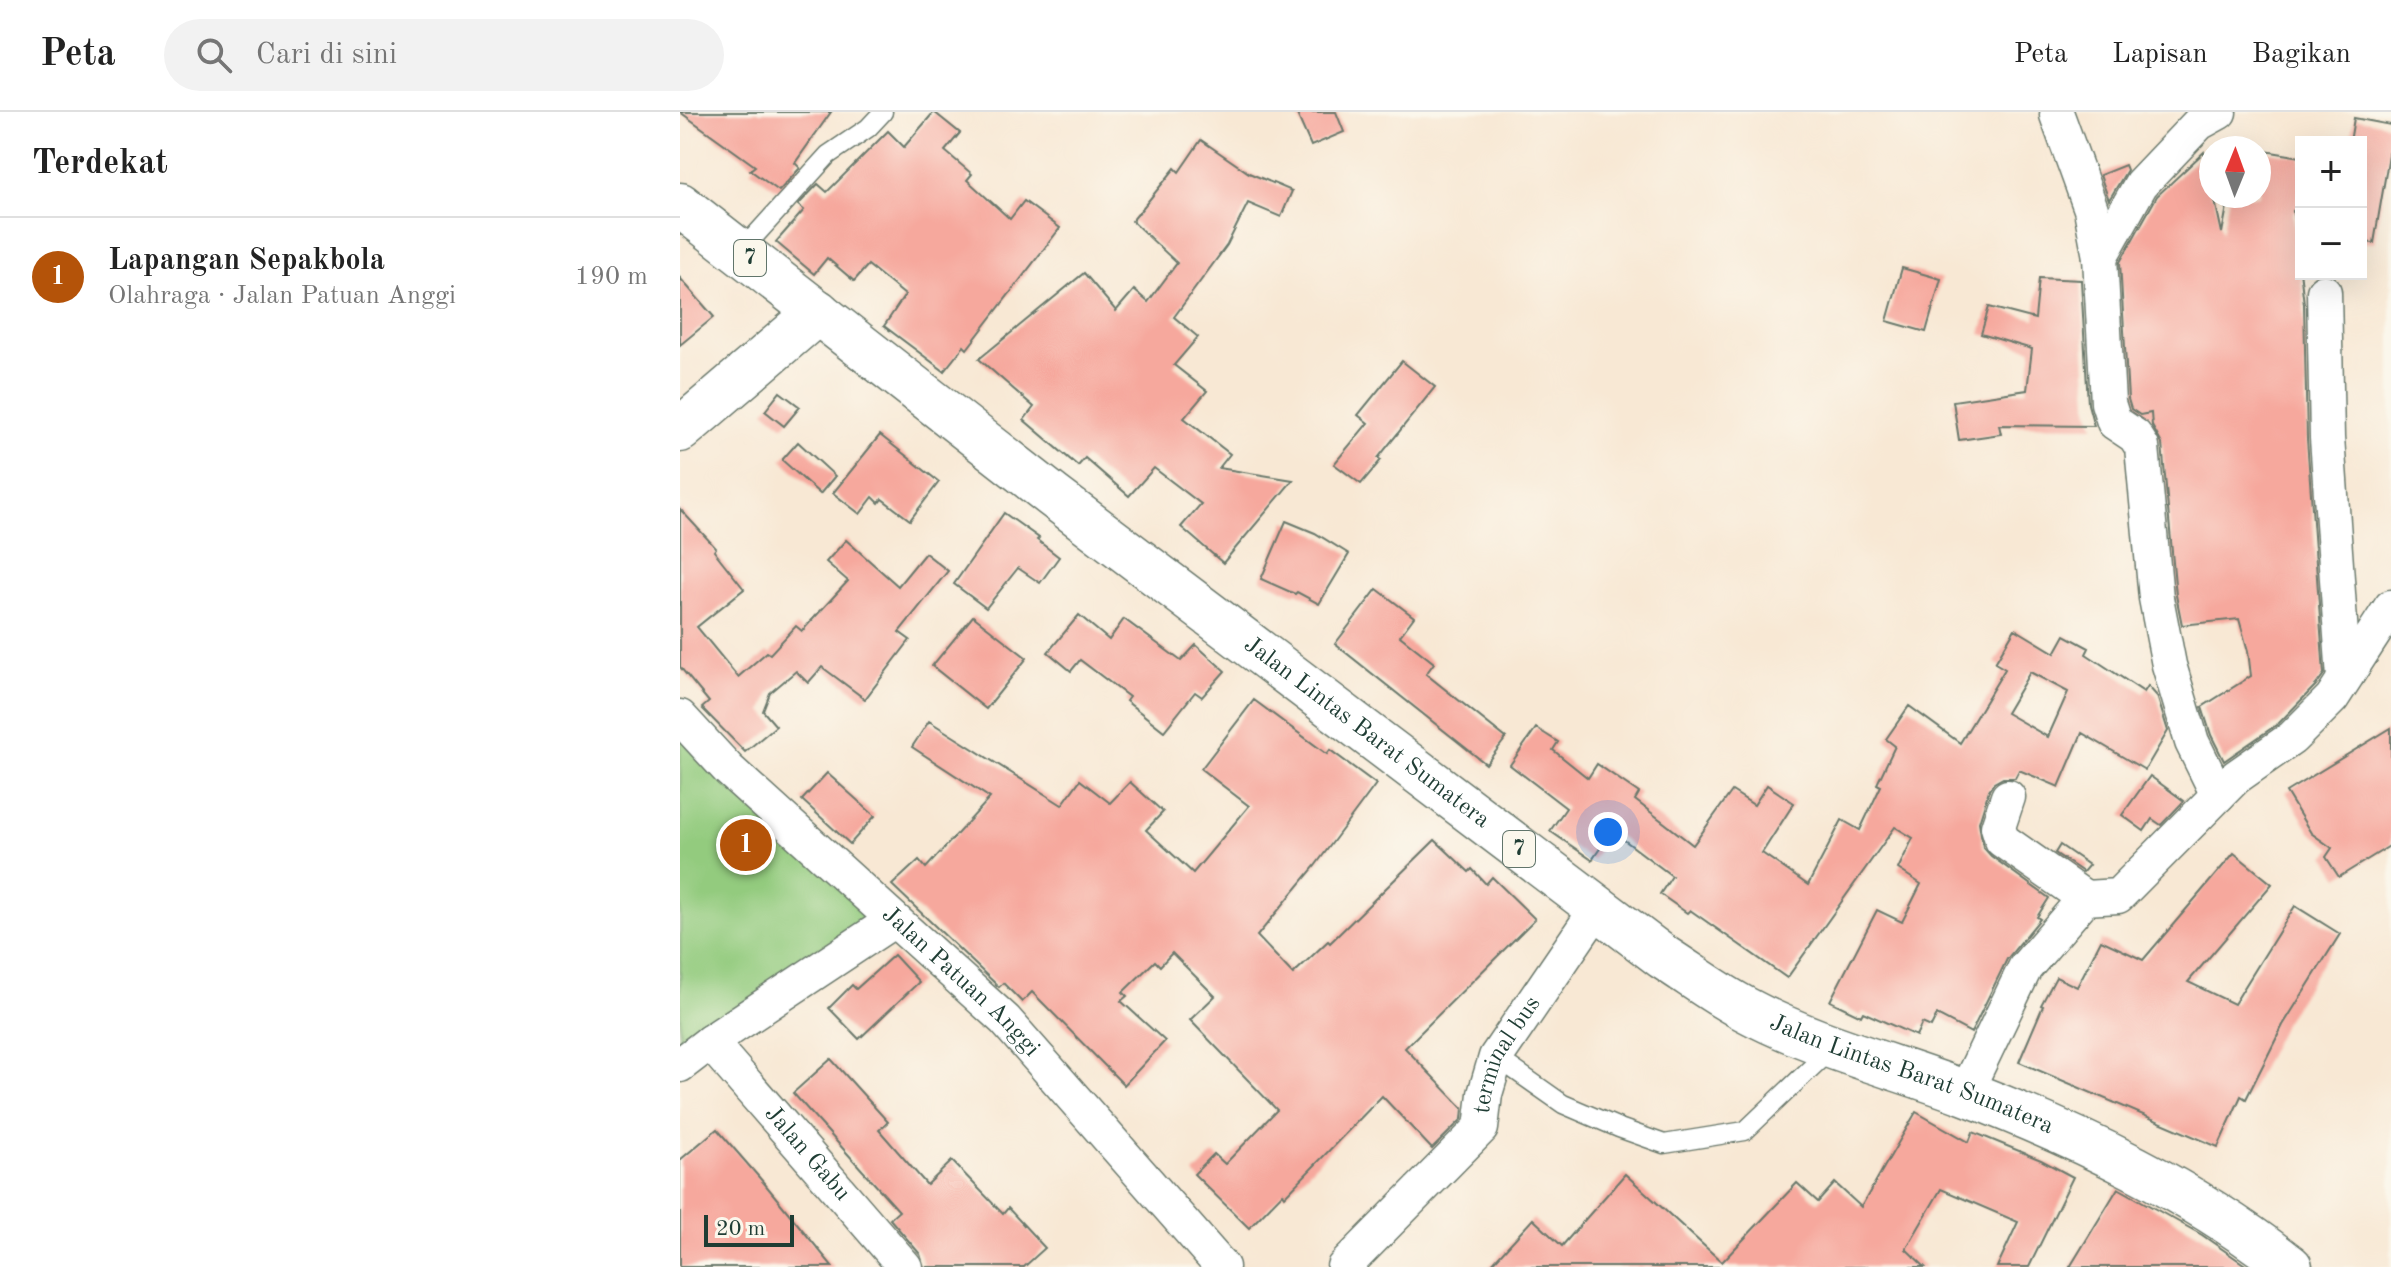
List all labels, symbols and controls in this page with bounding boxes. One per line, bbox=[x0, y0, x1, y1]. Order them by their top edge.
search box bbox=[164, 19, 724, 91]
icon: search bbox=[192, 33, 236, 77]
text: Peta bbox=[40, 36, 116, 74]
text: Cari di sini bbox=[256, 40, 397, 70]
text: Peta bbox=[2014, 41, 2068, 69]
text: Lapisan bbox=[2112, 41, 2208, 69]
text: Bagikan bbox=[2252, 41, 2351, 69]
north arrow bbox=[2199, 136, 2271, 208]
map controls bbox=[2295, 136, 2367, 280]
button: + bbox=[2295, 136, 2367, 208]
text: Terdekat bbox=[32, 147, 168, 181]
button: − bbox=[2295, 208, 2367, 280]
road number: 7 bbox=[734, 240, 766, 276]
text: Lapangan Sepakbola bbox=[108, 246, 385, 276]
text: 1 bbox=[50, 264, 66, 290]
text: 190 m bbox=[575, 264, 648, 290]
text: Olahraga · Jalan Patuan Anggi bbox=[108, 283, 456, 309]
street label: Jalan Lintas Barat Sumatera bbox=[1239, 633, 1494, 833]
your location bbox=[1588, 812, 1628, 852]
pin: 1 bbox=[720, 815, 772, 875]
road number: 7 bbox=[1503, 831, 1535, 867]
street label: Jalan Patuan Anggi bbox=[877, 902, 1044, 1061]
street label: terminal bus bbox=[1471, 992, 1545, 1115]
street label: Jalan Lintas Barat Sumatera bbox=[1766, 1011, 2057, 1139]
street label: Jalan Gabu bbox=[760, 1102, 854, 1206]
scale bar bbox=[704, 1211, 794, 1247]
text: 20 m bbox=[716, 1218, 765, 1240]

